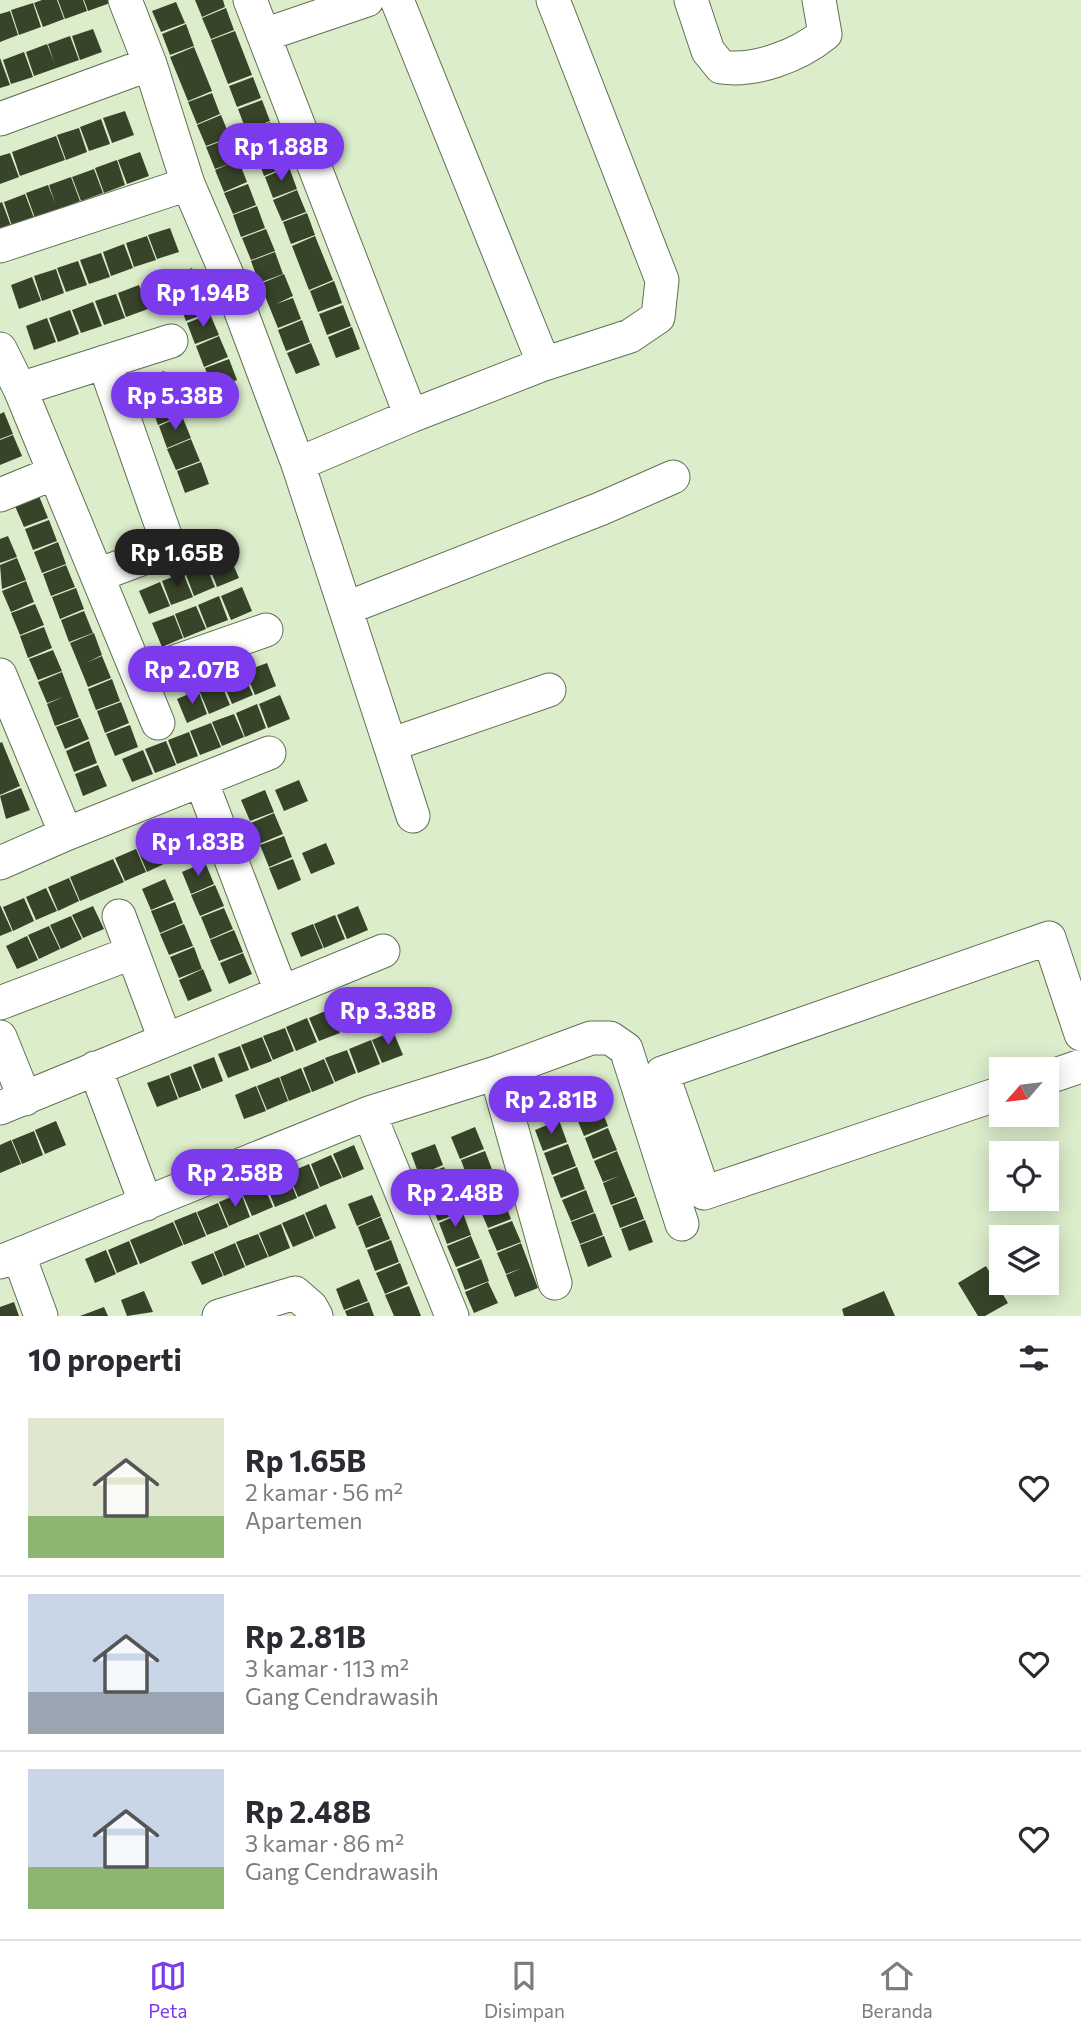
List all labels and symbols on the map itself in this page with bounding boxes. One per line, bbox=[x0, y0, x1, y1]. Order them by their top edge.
pin: Rp 1.88B bbox=[209, 124, 353, 183]
pin: Rp 1.94B bbox=[131, 270, 275, 329]
pin: Rp 5.38B bbox=[103, 372, 247, 432]
pin: Rp 1.65B bbox=[105, 530, 249, 589]
pin: Rp 2.07B bbox=[120, 646, 264, 706]
pin: Rp 1.83B bbox=[126, 818, 270, 878]
pin: Rp 3.38B bbox=[316, 988, 460, 1047]
north arrow bbox=[989, 1057, 1059, 1127]
pin: Rp 2.81B bbox=[479, 1076, 623, 1136]
pin: Rp 2.58B bbox=[163, 1150, 307, 1209]
pin: Rp 2.48B bbox=[383, 1170, 527, 1229]

